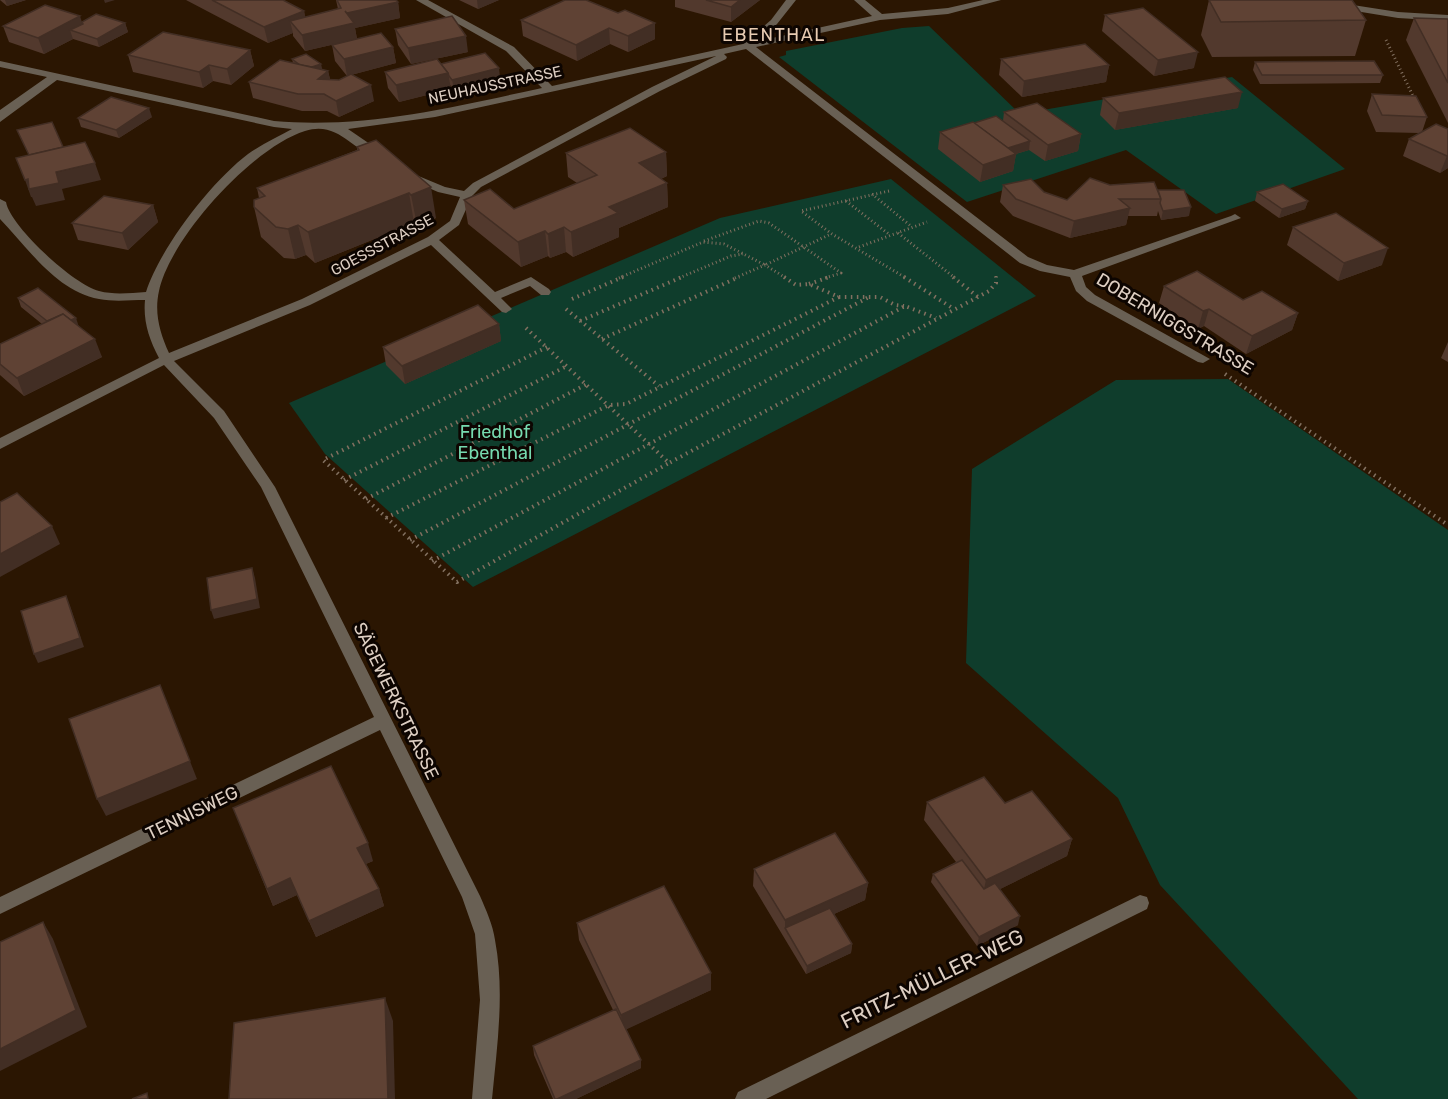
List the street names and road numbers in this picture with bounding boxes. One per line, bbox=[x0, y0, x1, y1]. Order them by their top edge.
street label: NEUHAUSSTRASSE bbox=[427, 62, 563, 108]
street label: GOESSSTRASSE bbox=[328, 210, 436, 280]
street label: DOBERNIGGSTRASSE bbox=[1092, 268, 1258, 380]
street label: SÄGEWERKSTRASSE bbox=[348, 619, 444, 783]
street label: TENNISWEG bbox=[142, 781, 242, 845]
street label: FRITZ-MÜLLER-WEG bbox=[836, 923, 1027, 1034]

